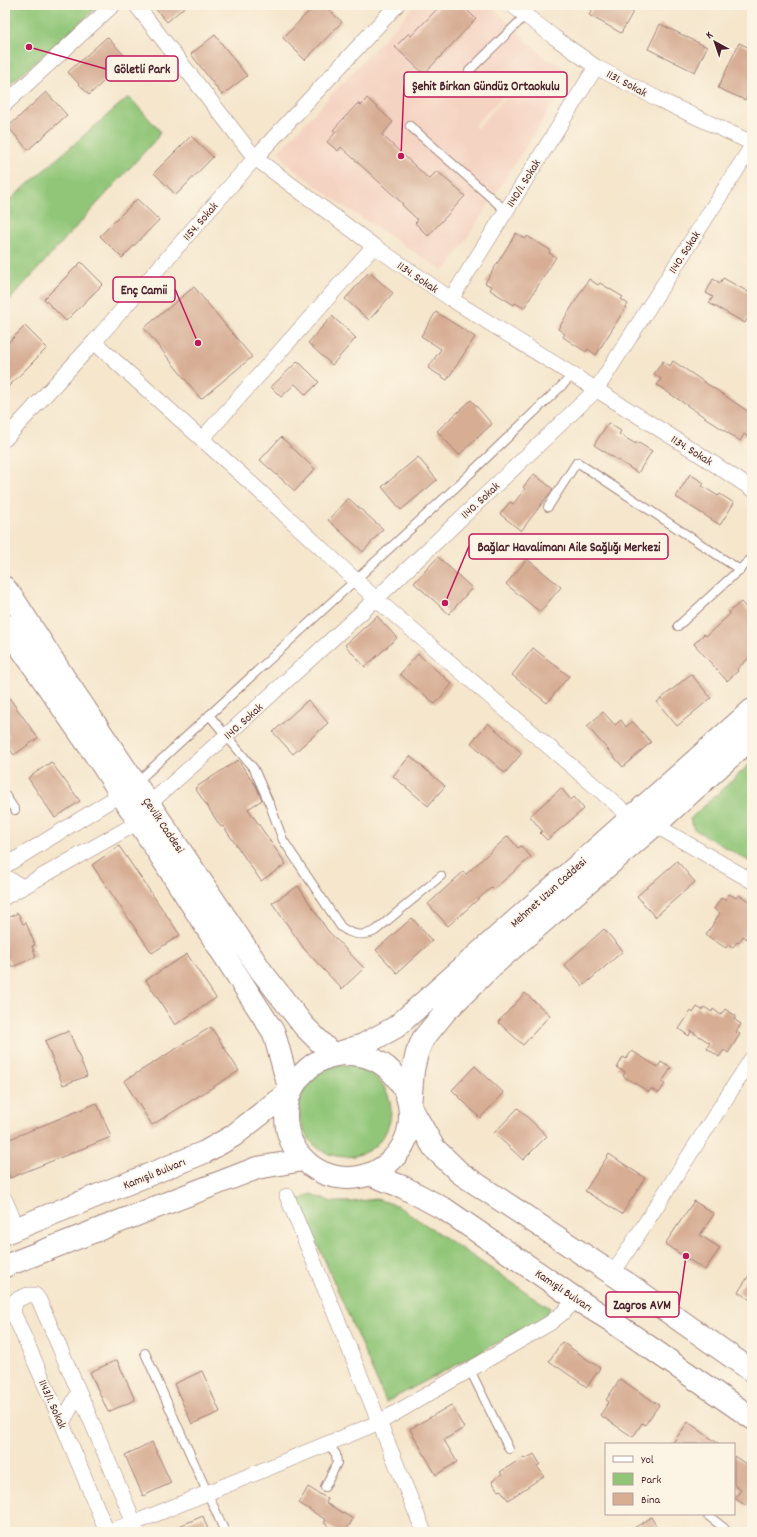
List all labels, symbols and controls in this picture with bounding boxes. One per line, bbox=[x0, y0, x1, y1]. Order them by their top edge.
north arrow bbox=[695, 22, 735, 62]
text: K bbox=[703, 28, 717, 44]
callout: Göletli Park bbox=[106, 56, 178, 81]
text: Göletli Park bbox=[114, 61, 171, 80]
street label: 1131. Sokak bbox=[603, 66, 650, 102]
callout: Şehit Birkan Gündüz Ortaokulu bbox=[404, 72, 567, 97]
text: Şehit Birkan Gündüz Ortaokulu bbox=[412, 78, 560, 97]
street label: 1140/1. Sokak bbox=[503, 156, 546, 211]
street label: 1154. Sokak bbox=[179, 199, 223, 245]
street label: 1140. Sokak bbox=[665, 228, 705, 277]
street label: 1134. Sokak bbox=[393, 258, 441, 298]
callout: Enç Camii bbox=[113, 277, 175, 302]
text: Enç Camii bbox=[121, 282, 168, 301]
street label: 1134. Sokak bbox=[667, 432, 715, 471]
street label: 1140. Sokak bbox=[458, 479, 504, 524]
callout: Bağlar Havalimanı Aile Sağlığı Merkezi bbox=[469, 534, 668, 559]
text: Bağlar Havalimanı Aile Sağlığı Merkezi bbox=[478, 539, 661, 558]
street label: 1140. Sokak bbox=[221, 700, 267, 744]
street label: Çevlik Caddesi bbox=[138, 795, 188, 857]
street label: Mehmet Uzun Caddesi bbox=[507, 854, 591, 932]
street label: Kamışlı Bulvarı bbox=[121, 1154, 188, 1195]
street label: Kamışlı Bulvarı bbox=[531, 1266, 595, 1317]
callout: Zagros AVM bbox=[606, 1292, 679, 1317]
text: Zagros AVM bbox=[613, 1297, 671, 1316]
street label: 1143/1. Sokak bbox=[33, 1377, 70, 1432]
legend bbox=[605, 1443, 735, 1515]
text: Yol bbox=[641, 1452, 654, 1469]
text: Park bbox=[641, 1472, 662, 1489]
text: Bina bbox=[641, 1492, 660, 1509]

